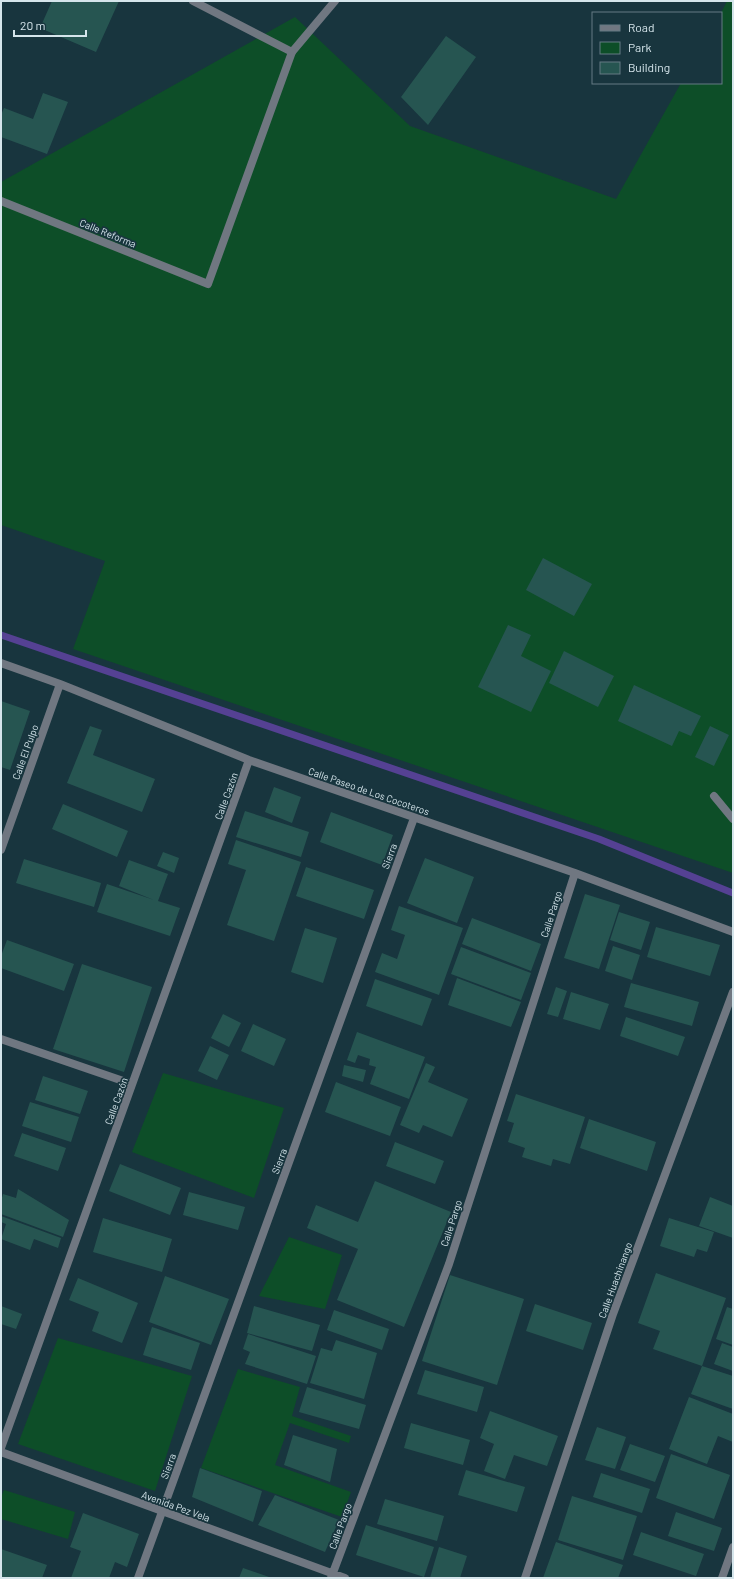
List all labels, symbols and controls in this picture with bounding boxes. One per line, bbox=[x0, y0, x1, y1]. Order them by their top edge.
scale bar bbox=[14, 12, 86, 38]
legend bbox=[592, 12, 722, 84]
text: 20 m bbox=[20, 18, 46, 32]
text: Road bbox=[628, 20, 655, 34]
text: Park bbox=[628, 40, 652, 54]
text: Building bbox=[628, 60, 670, 74]
street label: Calle Reforma bbox=[78, 216, 138, 250]
street label: Calle El Pulpo bbox=[9, 723, 41, 781]
street label: Calle Paseo de Los Cocoteros bbox=[307, 765, 431, 817]
street label: Calle Cazón bbox=[212, 771, 240, 821]
street label: Sierra bbox=[379, 842, 399, 870]
street label: Calle Pargo bbox=[538, 889, 564, 939]
street label: Calle Cazón bbox=[102, 1076, 130, 1126]
street label: Sierra bbox=[269, 1147, 289, 1175]
street label: Calle Pargo bbox=[438, 1198, 464, 1248]
street label: Calle Huachinango bbox=[596, 1240, 634, 1320]
street label: Sierra bbox=[158, 1452, 178, 1480]
street label: Avenida Pez Vela bbox=[140, 1488, 212, 1524]
street label: Calle Pargo bbox=[326, 1501, 354, 1551]

